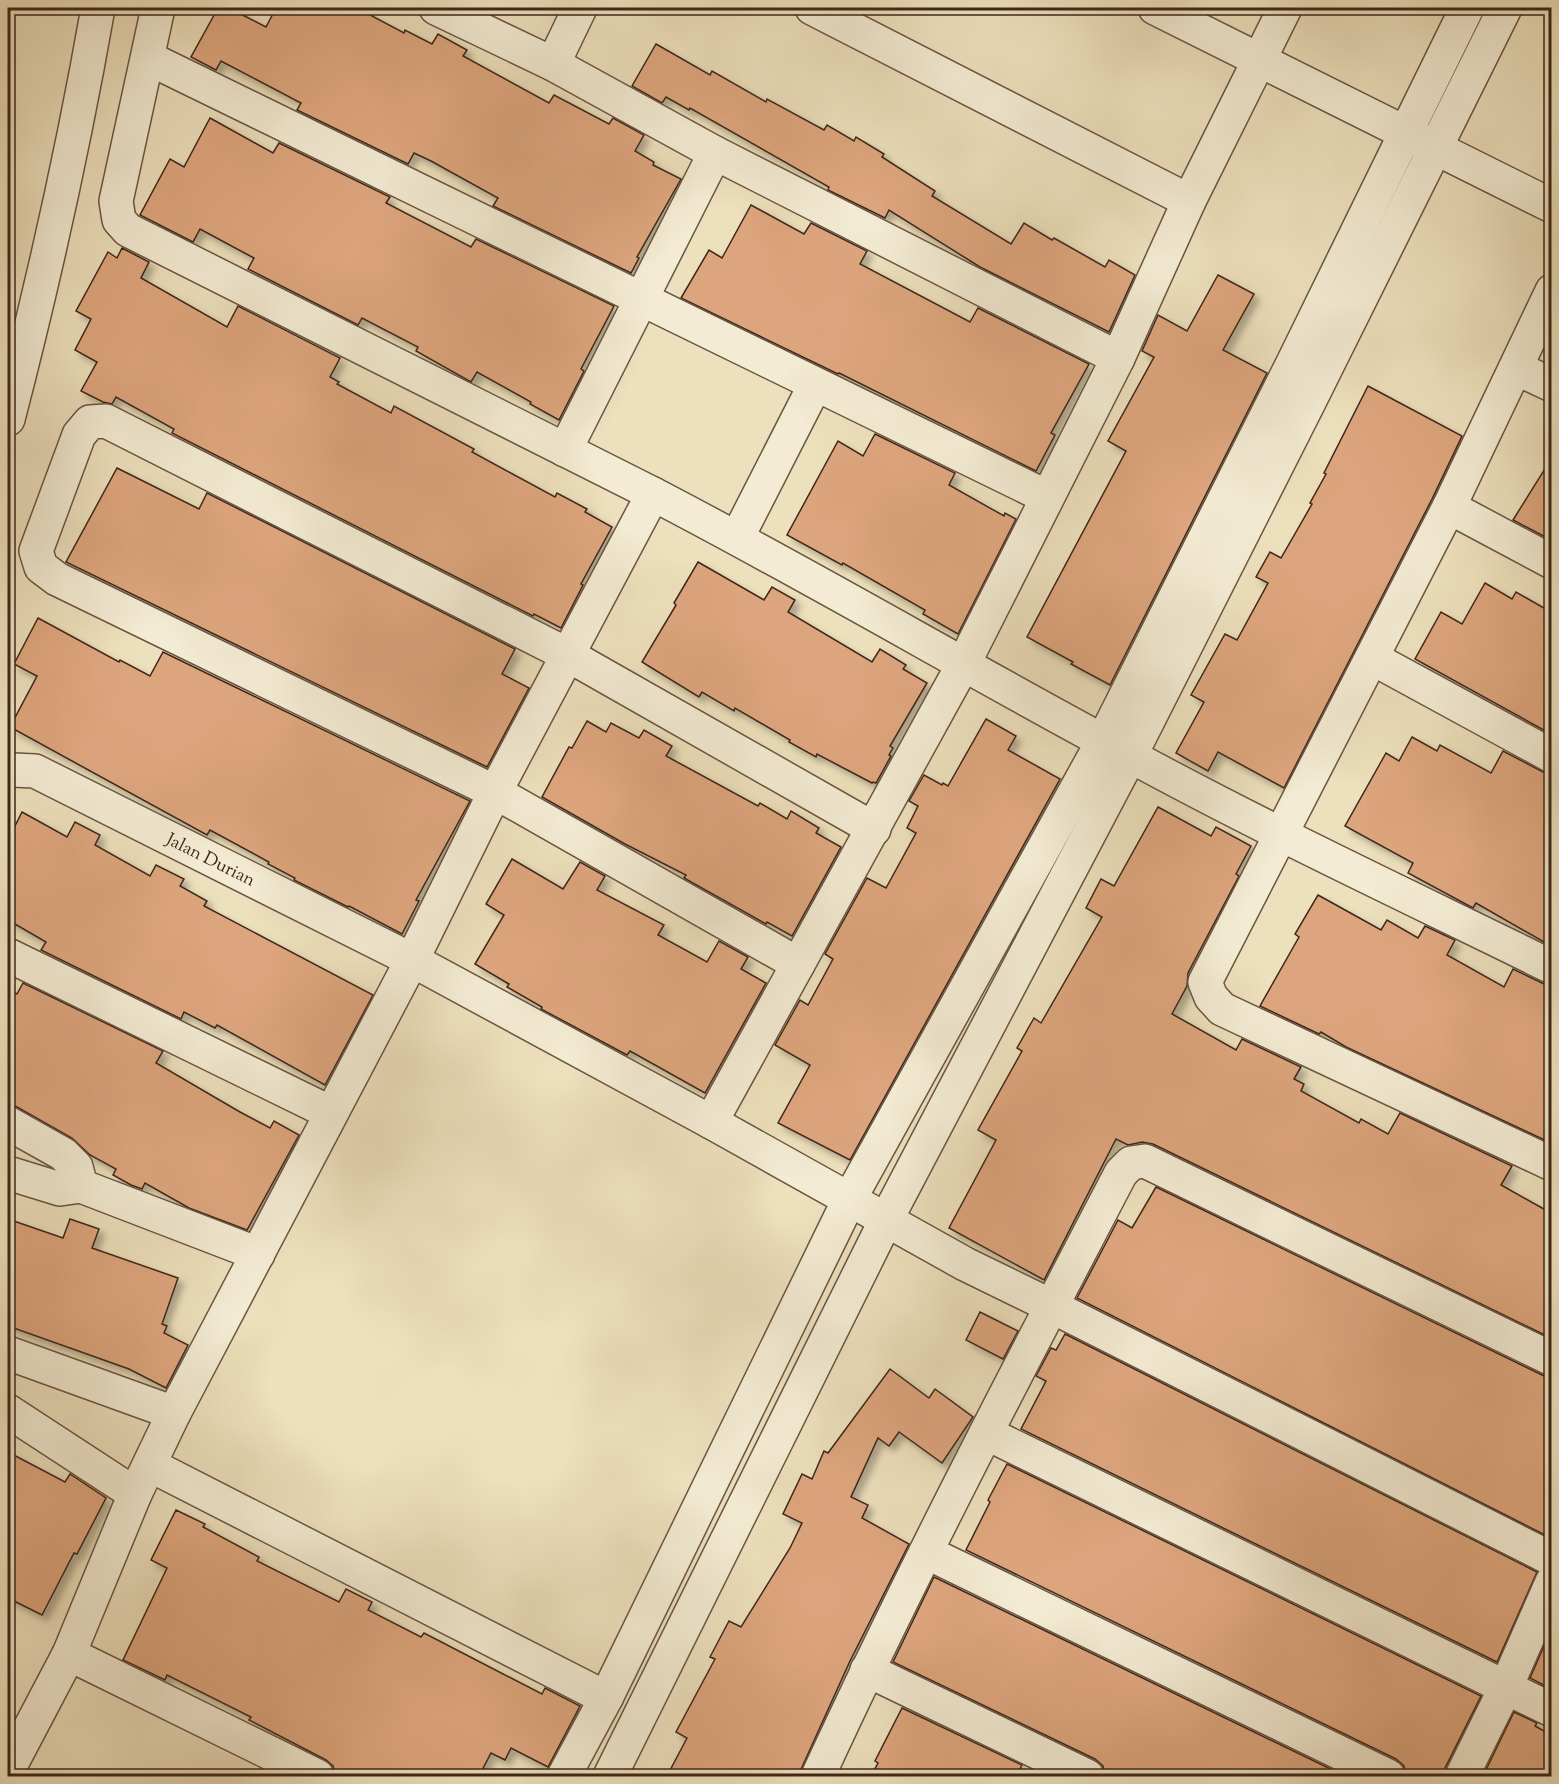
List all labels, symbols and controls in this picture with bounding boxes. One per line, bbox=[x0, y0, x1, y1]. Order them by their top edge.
street label: Jalan Durian bbox=[160, 827, 260, 895]

